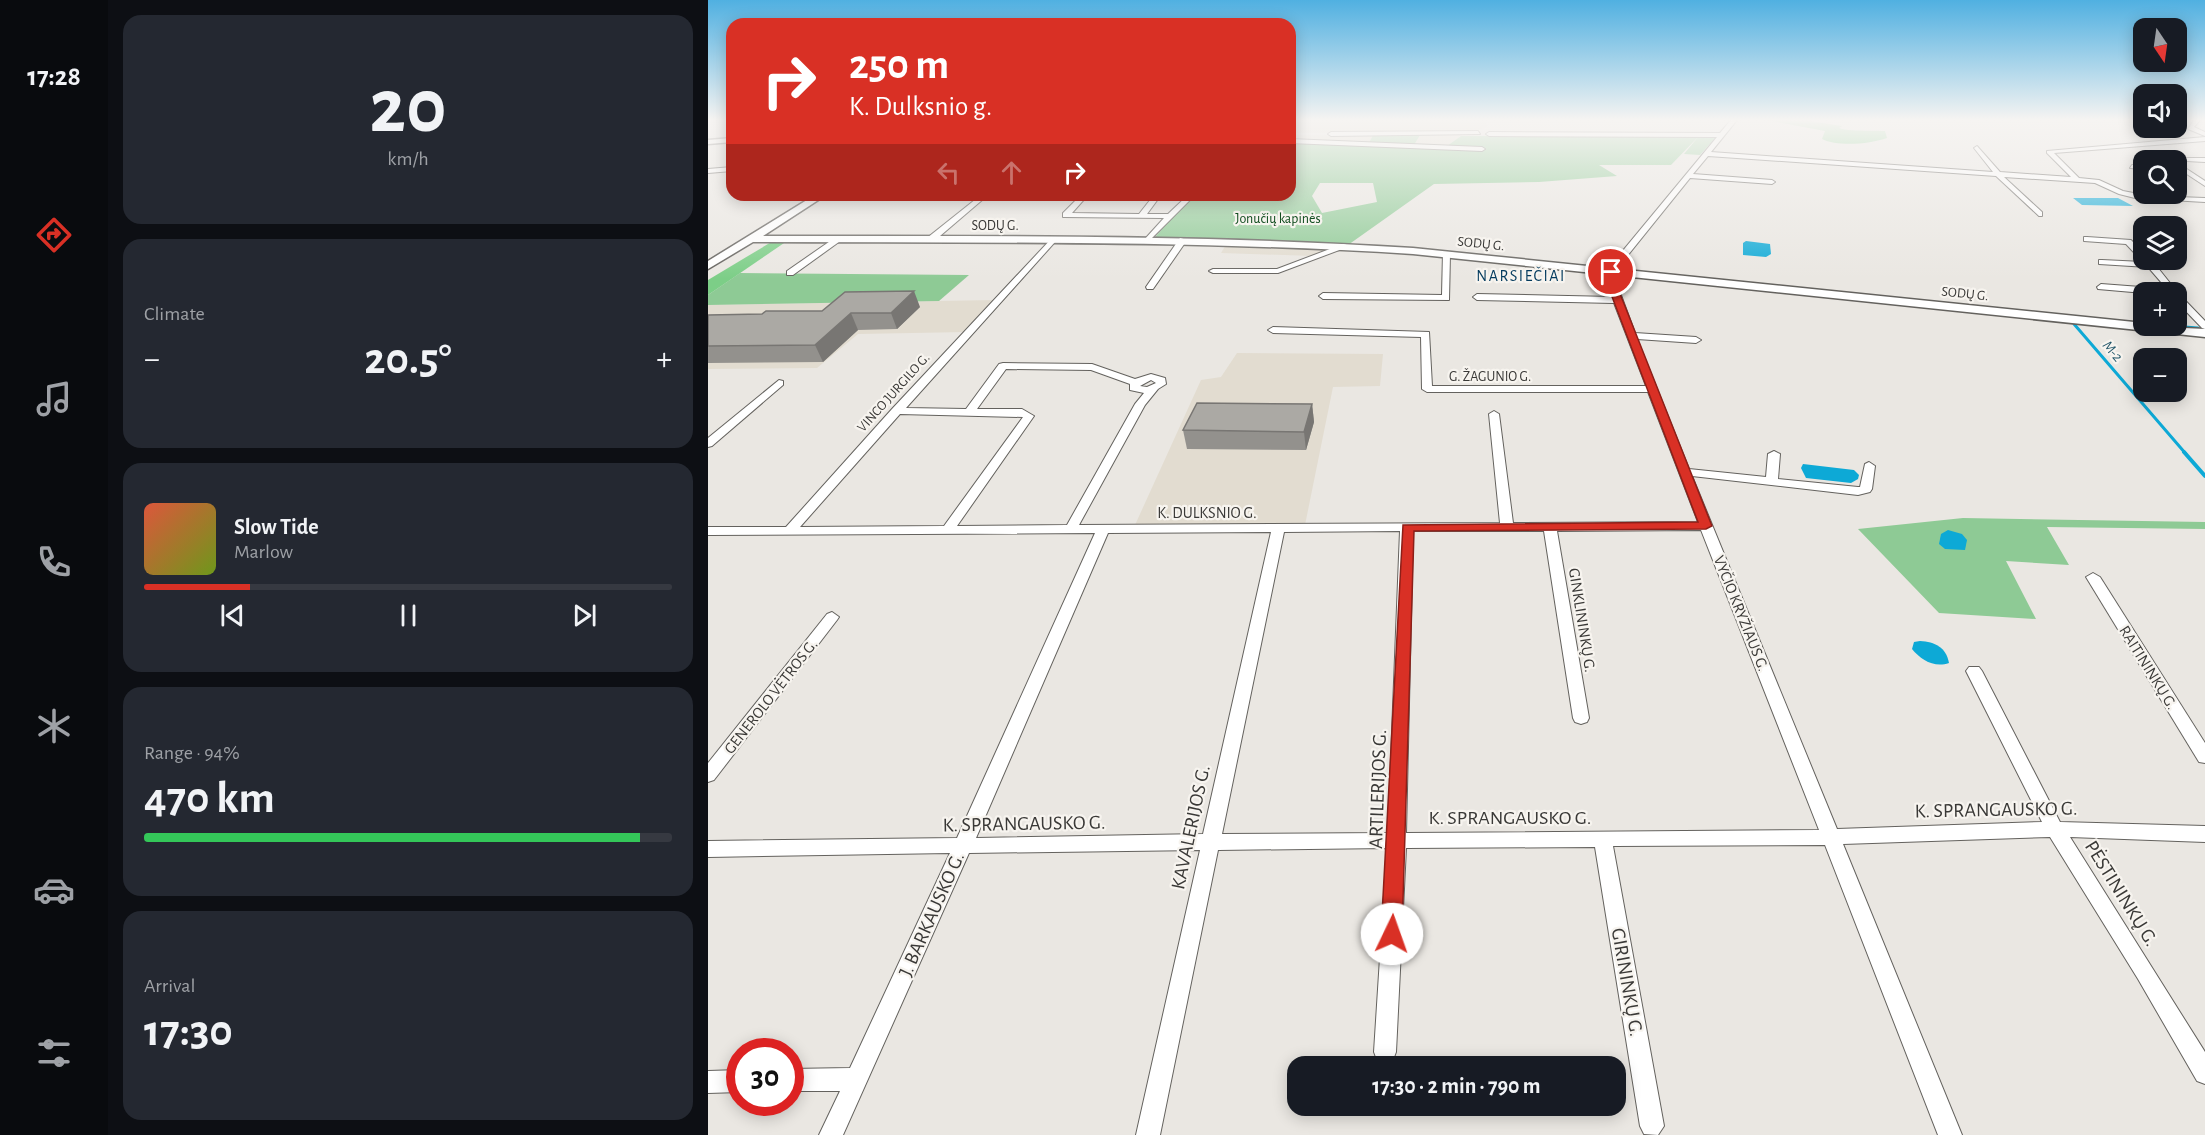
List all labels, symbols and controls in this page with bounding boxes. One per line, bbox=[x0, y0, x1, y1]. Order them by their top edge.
north arrow bbox=[2133, 18, 2187, 72]
map controls bbox=[2133, 18, 2187, 402]
icon: right bbox=[750, 42, 828, 120]
text: 250 m bbox=[849, 44, 949, 86]
text: 17:28 bbox=[27, 63, 81, 90]
text: 20 bbox=[369, 69, 447, 147]
button: sound bbox=[2133, 84, 2187, 138]
text: K. Dulksnio g. bbox=[849, 93, 992, 120]
text: km/h bbox=[387, 149, 429, 169]
button: search bbox=[2133, 150, 2187, 204]
icon: left bbox=[932, 156, 965, 189]
icon: ahead bbox=[995, 156, 1028, 189]
icon: right bbox=[1058, 156, 1091, 189]
park label: Jonučių kapinės bbox=[1235, 212, 1321, 226]
icon: directions bbox=[33, 214, 75, 256]
button: layers bbox=[2133, 216, 2187, 270]
street label: SODŲ G. bbox=[971, 219, 1019, 233]
street label: SODŲ G. bbox=[1457, 235, 1505, 253]
pin bbox=[1585, 246, 1636, 297]
icon: arrive bbox=[1594, 255, 1627, 288]
district label: NARSIEČIAI bbox=[1476, 266, 1566, 284]
button: + bbox=[2133, 282, 2187, 336]
street label: SODŲ G. bbox=[1941, 285, 1989, 303]
text: Climate bbox=[144, 304, 205, 324]
text: 20.5° bbox=[364, 337, 452, 382]
water label: M-2 bbox=[2100, 338, 2126, 365]
text: − bbox=[144, 343, 160, 376]
text: + bbox=[656, 343, 672, 376]
button: − bbox=[2133, 348, 2187, 402]
street label: VINCO JURGILO G. bbox=[855, 351, 933, 435]
street label: G. ŽAGUNIO G. bbox=[1449, 368, 1531, 384]
icon: music bbox=[33, 378, 75, 420]
street label: K. DULKSNIO G. bbox=[1157, 505, 1257, 521]
text: Slow Tide bbox=[234, 516, 319, 538]
icon: phone bbox=[33, 541, 75, 583]
text: Marlow bbox=[234, 542, 293, 562]
street label: VYČIO KRYŽIAUS G. bbox=[1711, 553, 1773, 673]
street label: GINKLININKŲ G. bbox=[1566, 567, 1598, 673]
icon: previous bbox=[216, 599, 249, 632]
icon: pause bbox=[392, 599, 425, 632]
icon: next bbox=[568, 599, 601, 632]
street label: RAITININKŲ G. bbox=[2116, 623, 2180, 712]
street label: GENEROLO VĖTROS G. bbox=[720, 635, 820, 757]
icon: climate bbox=[33, 705, 75, 747]
street label: ARTILERIJOS G. bbox=[1366, 729, 1390, 849]
text: Range · 94% bbox=[144, 743, 240, 763]
street label: KAVALERIJOS G. bbox=[1168, 763, 1214, 891]
text: 470 km bbox=[144, 776, 275, 821]
street label: K. SPRANGAUSKO G. bbox=[1914, 799, 2078, 821]
street label: K. SPRANGAUSKO G. bbox=[1429, 808, 1591, 828]
street label: K. SPRANGAUSKO G. bbox=[942, 813, 1106, 835]
street label: PĖSTININKŲ G. bbox=[2081, 837, 2162, 950]
street label: J. BARKAUSKO G. bbox=[896, 849, 968, 980]
icon: car bbox=[33, 869, 75, 911]
position arrow bbox=[1360, 902, 1424, 966]
street label: GIRININKŲ G. bbox=[1608, 926, 1646, 1038]
text: Arrival bbox=[144, 976, 195, 996]
text: 17:30 bbox=[144, 1009, 233, 1054]
icon: filters bbox=[33, 1032, 75, 1074]
speed limit sign: 30 bbox=[726, 1038, 804, 1116]
text: 17:30 · 2 min · 790 m bbox=[1372, 1075, 1541, 1097]

